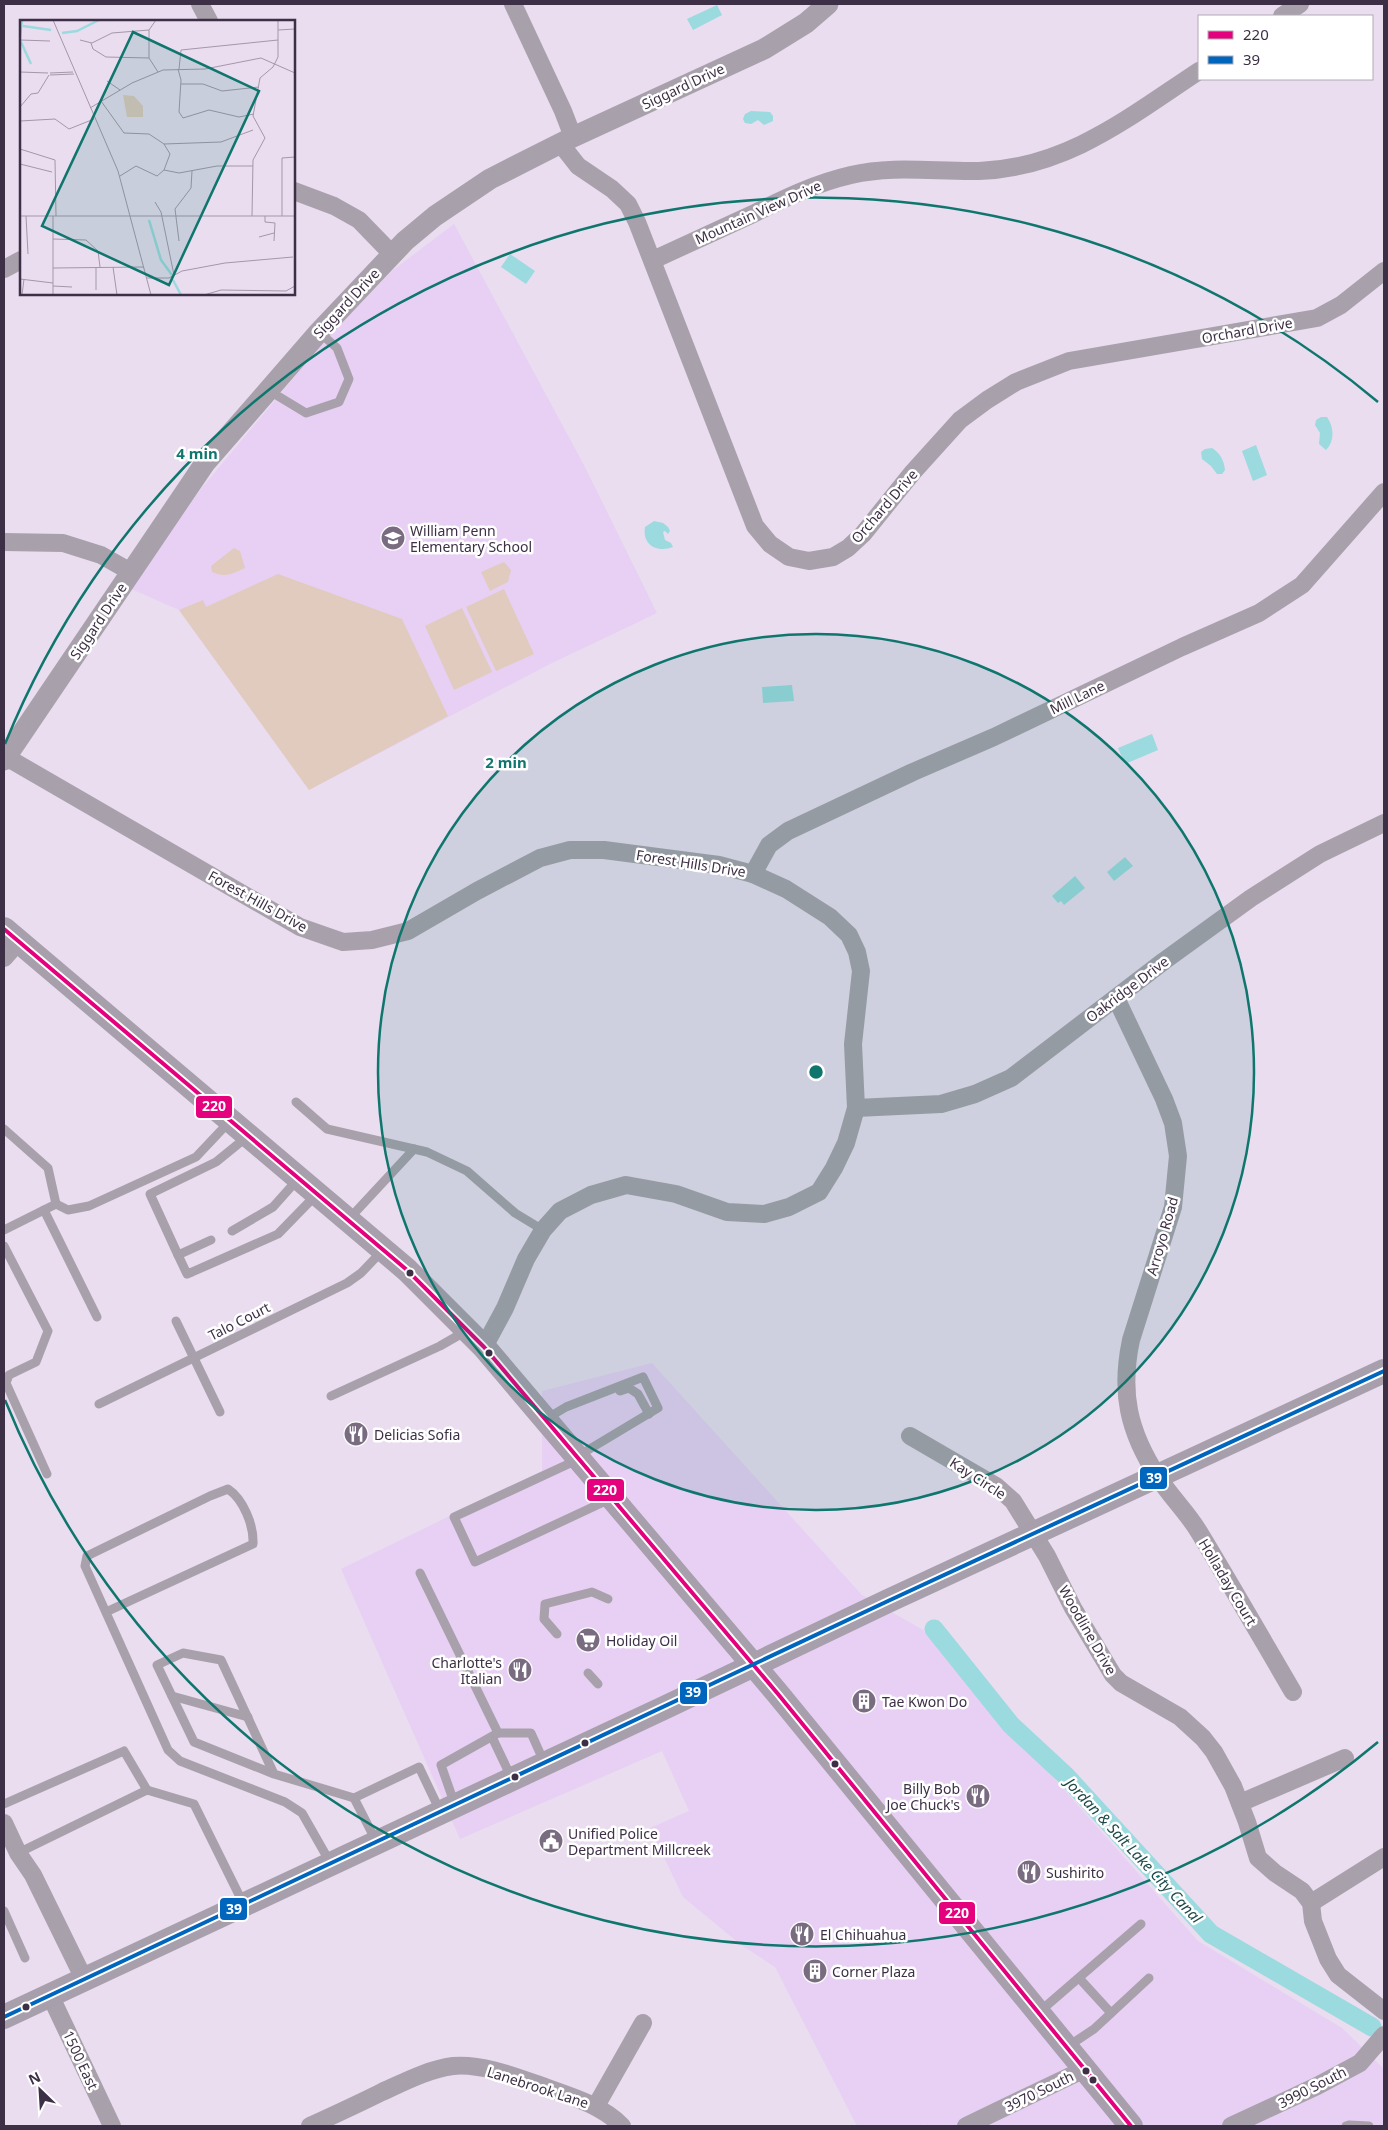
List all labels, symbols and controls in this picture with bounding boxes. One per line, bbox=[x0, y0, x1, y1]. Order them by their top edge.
legend bbox=[1198, 15, 1373, 80]
inset map bbox=[20, 20, 295, 295]
text: 220 bbox=[1243, 24, 1269, 44]
text: 39 bbox=[1243, 49, 1260, 69]
street label: Siggard Drive bbox=[639, 59, 727, 113]
street label: Mountain View Drive bbox=[692, 176, 824, 248]
street label: Siggard Drive bbox=[309, 264, 383, 342]
street label: Orchard Drive bbox=[1200, 313, 1294, 347]
text: 4 min bbox=[176, 443, 218, 463]
street label: Orchard Drive bbox=[847, 465, 921, 547]
place label: William Penn Elementary School bbox=[410, 521, 532, 556]
school or university icon: William Penn Elementary School bbox=[380, 525, 406, 551]
street label: Siggard Drive bbox=[65, 579, 131, 663]
street label: Mill Lane bbox=[1046, 676, 1108, 718]
text: 2 min bbox=[485, 752, 527, 772]
street label: Forest Hills Drive bbox=[635, 845, 747, 881]
street label: Forest Hills Drive bbox=[205, 866, 311, 936]
street label: Oakridge Drive bbox=[1082, 952, 1172, 1026]
centre of rings bbox=[807, 1063, 825, 1081]
line badge: 220 bbox=[195, 1095, 233, 1119]
text: 220 bbox=[202, 1096, 226, 1115]
street label: Arroyo Road bbox=[1142, 1194, 1182, 1278]
unlabelled marker bbox=[405, 1268, 415, 1278]
street label: Talo Court bbox=[205, 1297, 273, 1345]
unlabelled marker bbox=[484, 1348, 494, 1358]
restaurant icon: Delicias Sofia bbox=[343, 1421, 369, 1447]
place label: Delicias Sofia bbox=[374, 1425, 460, 1444]
street label: Kay Circle bbox=[946, 1453, 1010, 1503]
line badge: 39 bbox=[1139, 1466, 1168, 1490]
text: 39 bbox=[1146, 1468, 1162, 1487]
line badge: 220 bbox=[586, 1478, 625, 1502]
text: 220 bbox=[593, 1480, 617, 1499]
street label: Holladay Court bbox=[1195, 1535, 1261, 1629]
street label: Woodline Drive bbox=[1055, 1582, 1121, 1678]
supermarket icon: Holiday Oil bbox=[575, 1627, 601, 1653]
place label: Holiday Oil bbox=[606, 1631, 677, 1650]
place label: Charlotte's Italian bbox=[431, 1653, 502, 1688]
restaurant icon: Charlotte's Italian bbox=[507, 1657, 533, 1683]
line badge: 39 bbox=[679, 1681, 708, 1705]
text: 39 bbox=[685, 1682, 701, 1701]
building icon: Tae Kwon Do bbox=[851, 1688, 877, 1714]
place label: Tae Kwon Do bbox=[882, 1692, 967, 1711]
unlabelled marker bbox=[580, 1738, 590, 1748]
unlabelled marker bbox=[830, 1759, 840, 1769]
water label: Jordan & Salt Lake City Canal bbox=[1059, 1771, 1208, 1928]
unlabelled marker bbox=[510, 1772, 520, 1782]
place label: Billy Bob Joe Chuck's bbox=[884, 1779, 960, 1814]
restaurant icon: Billy Bob Joe Chuck's bbox=[965, 1783, 991, 1809]
place label: Unified Police Department Millcreek bbox=[568, 1824, 711, 1859]
public building icon: Unified Police Department Millcreek bbox=[538, 1828, 564, 1854]
restaurant icon: Sushirito bbox=[1016, 1859, 1042, 1885]
place label: Sushirito bbox=[1046, 1863, 1104, 1882]
line badge: 39 bbox=[219, 1897, 248, 1921]
text: 39 bbox=[226, 1899, 242, 1918]
line badge: 220 bbox=[938, 1901, 976, 1925]
text: 220 bbox=[945, 1903, 969, 1922]
restaurant icon: El Chihuahua bbox=[789, 1921, 815, 1947]
place label: El Chihuahua bbox=[820, 1925, 906, 1944]
building icon: Corner Plaza bbox=[802, 1958, 828, 1984]
place label: Corner Plaza bbox=[832, 1962, 915, 1981]
unlabelled marker bbox=[21, 2002, 31, 2012]
street label: 1500 East bbox=[59, 2027, 103, 2093]
street label: Lanebrook Lane bbox=[485, 2062, 591, 2112]
street label: 3990 South bbox=[1275, 2062, 1349, 2112]
north arrow bbox=[15, 2065, 65, 2115]
street label: 3970 South bbox=[1001, 2066, 1077, 2116]
unlabelled marker bbox=[1081, 2066, 1091, 2076]
text: N bbox=[25, 2067, 43, 2089]
unlabelled marker bbox=[1088, 2075, 1098, 2085]

